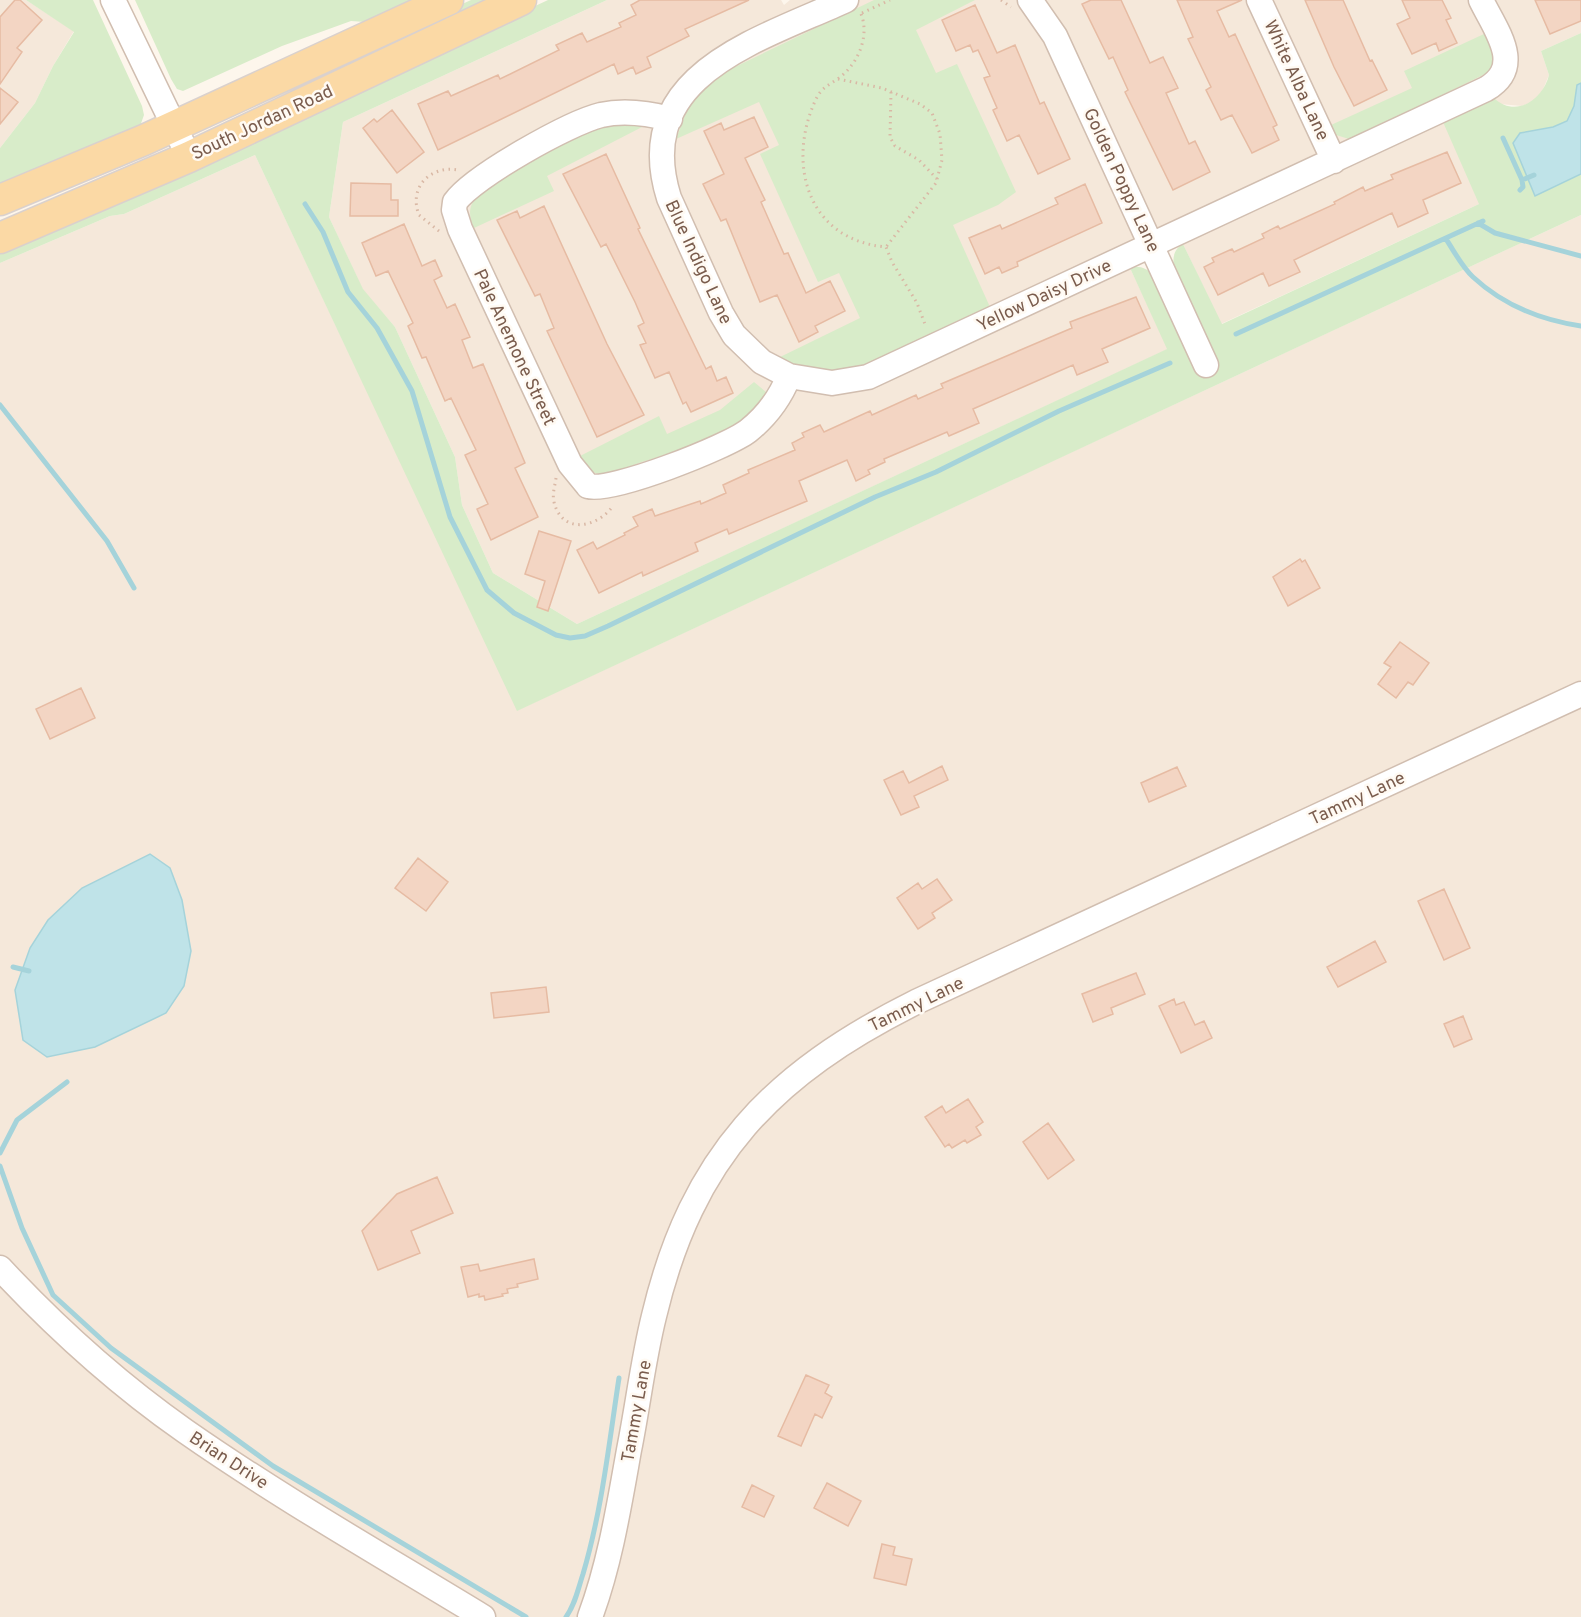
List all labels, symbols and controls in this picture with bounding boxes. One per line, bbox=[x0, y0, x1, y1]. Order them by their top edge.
street label: White Alba Lane bbox=[1258, 17, 1334, 145]
street label: South Jordan Road bbox=[188, 80, 337, 166]
street label: Golden Poppy Lane bbox=[1077, 105, 1164, 256]
street label: Blue Indigo Lane bbox=[659, 197, 737, 329]
street label: Yellow Daisy Drive bbox=[973, 255, 1116, 338]
street label: Pale Anemone Street bbox=[467, 266, 560, 430]
street label: Tammy Lane bbox=[1306, 767, 1409, 832]
street label: Tammy Lane bbox=[865, 972, 968, 1038]
street label: Tammy Lane bbox=[617, 1358, 658, 1464]
street label: Brian Drive bbox=[184, 1427, 272, 1495]

